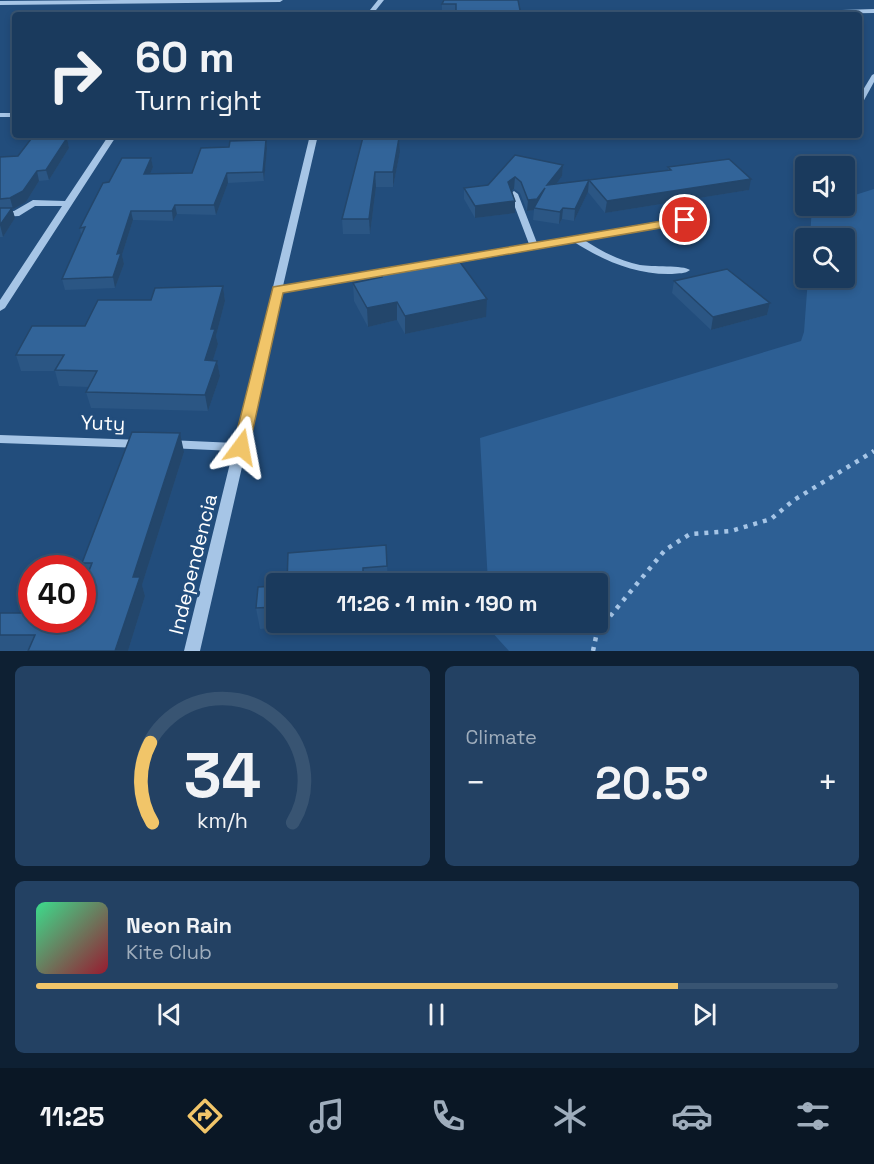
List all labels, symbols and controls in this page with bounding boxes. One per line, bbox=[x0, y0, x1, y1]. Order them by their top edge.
text: 60 m bbox=[135, 31, 235, 84]
icon: right bbox=[36, 36, 114, 114]
text: Turn right bbox=[135, 83, 262, 118]
map controls bbox=[795, 156, 855, 288]
button: sound bbox=[795, 156, 855, 216]
pin bbox=[659, 194, 710, 245]
icon: arrive bbox=[668, 203, 701, 236]
button: search bbox=[795, 228, 855, 288]
street label: Yuty bbox=[80, 409, 126, 437]
position arrow bbox=[209, 415, 273, 479]
street label: Independencia bbox=[163, 491, 223, 637]
speed limit sign: 40 bbox=[18, 555, 96, 633]
text: 11:26 · 1 min · 190 m bbox=[337, 589, 537, 617]
text: Climate bbox=[466, 724, 537, 750]
text: 34 bbox=[183, 736, 261, 815]
text: 20.5° bbox=[595, 755, 709, 812]
text: − bbox=[466, 762, 486, 804]
text: + bbox=[818, 762, 838, 804]
text: km/h bbox=[197, 807, 248, 834]
text: Neon Rain bbox=[126, 911, 232, 939]
text: Kite Club bbox=[126, 939, 212, 965]
icon: previous bbox=[153, 998, 186, 1031]
icon: pause bbox=[420, 998, 453, 1031]
icon: next bbox=[688, 998, 721, 1031]
icon: directions bbox=[184, 1095, 226, 1137]
icon: music bbox=[306, 1095, 348, 1137]
icon: phone bbox=[427, 1095, 469, 1137]
icon: climate bbox=[549, 1095, 591, 1137]
icon: car bbox=[671, 1095, 713, 1137]
icon: filters bbox=[792, 1095, 834, 1137]
text: 11:25 bbox=[40, 1099, 105, 1134]

